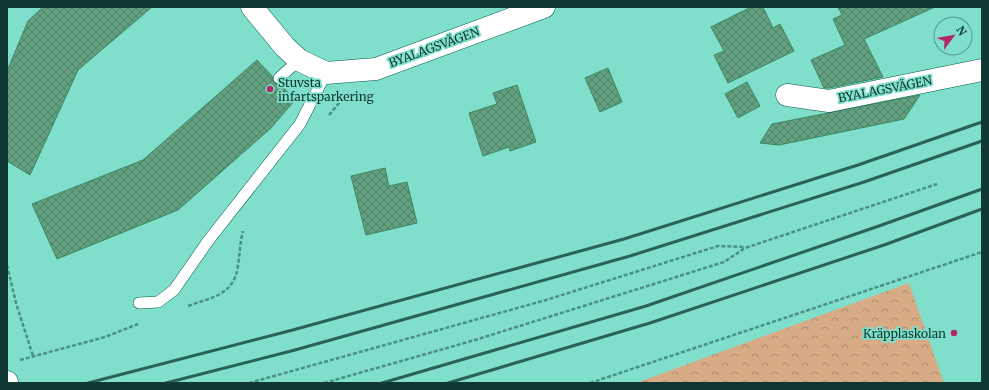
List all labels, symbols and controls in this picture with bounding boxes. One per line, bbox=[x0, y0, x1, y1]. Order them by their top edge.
north arrow bbox=[933, 16, 973, 56]
street label: BYALAGSVÄGEN bbox=[387, 23, 482, 70]
text: N bbox=[953, 23, 970, 38]
street label: BYALAGSVÄGEN bbox=[837, 72, 934, 105]
place label: Stuvsta infartsparkering bbox=[278, 75, 374, 104]
marker: Stuvsta infartsparkering bbox=[265, 84, 275, 94]
place label: Kräpplaskolan bbox=[863, 326, 946, 341]
marker: Kräpplaskolan bbox=[949, 328, 959, 338]

